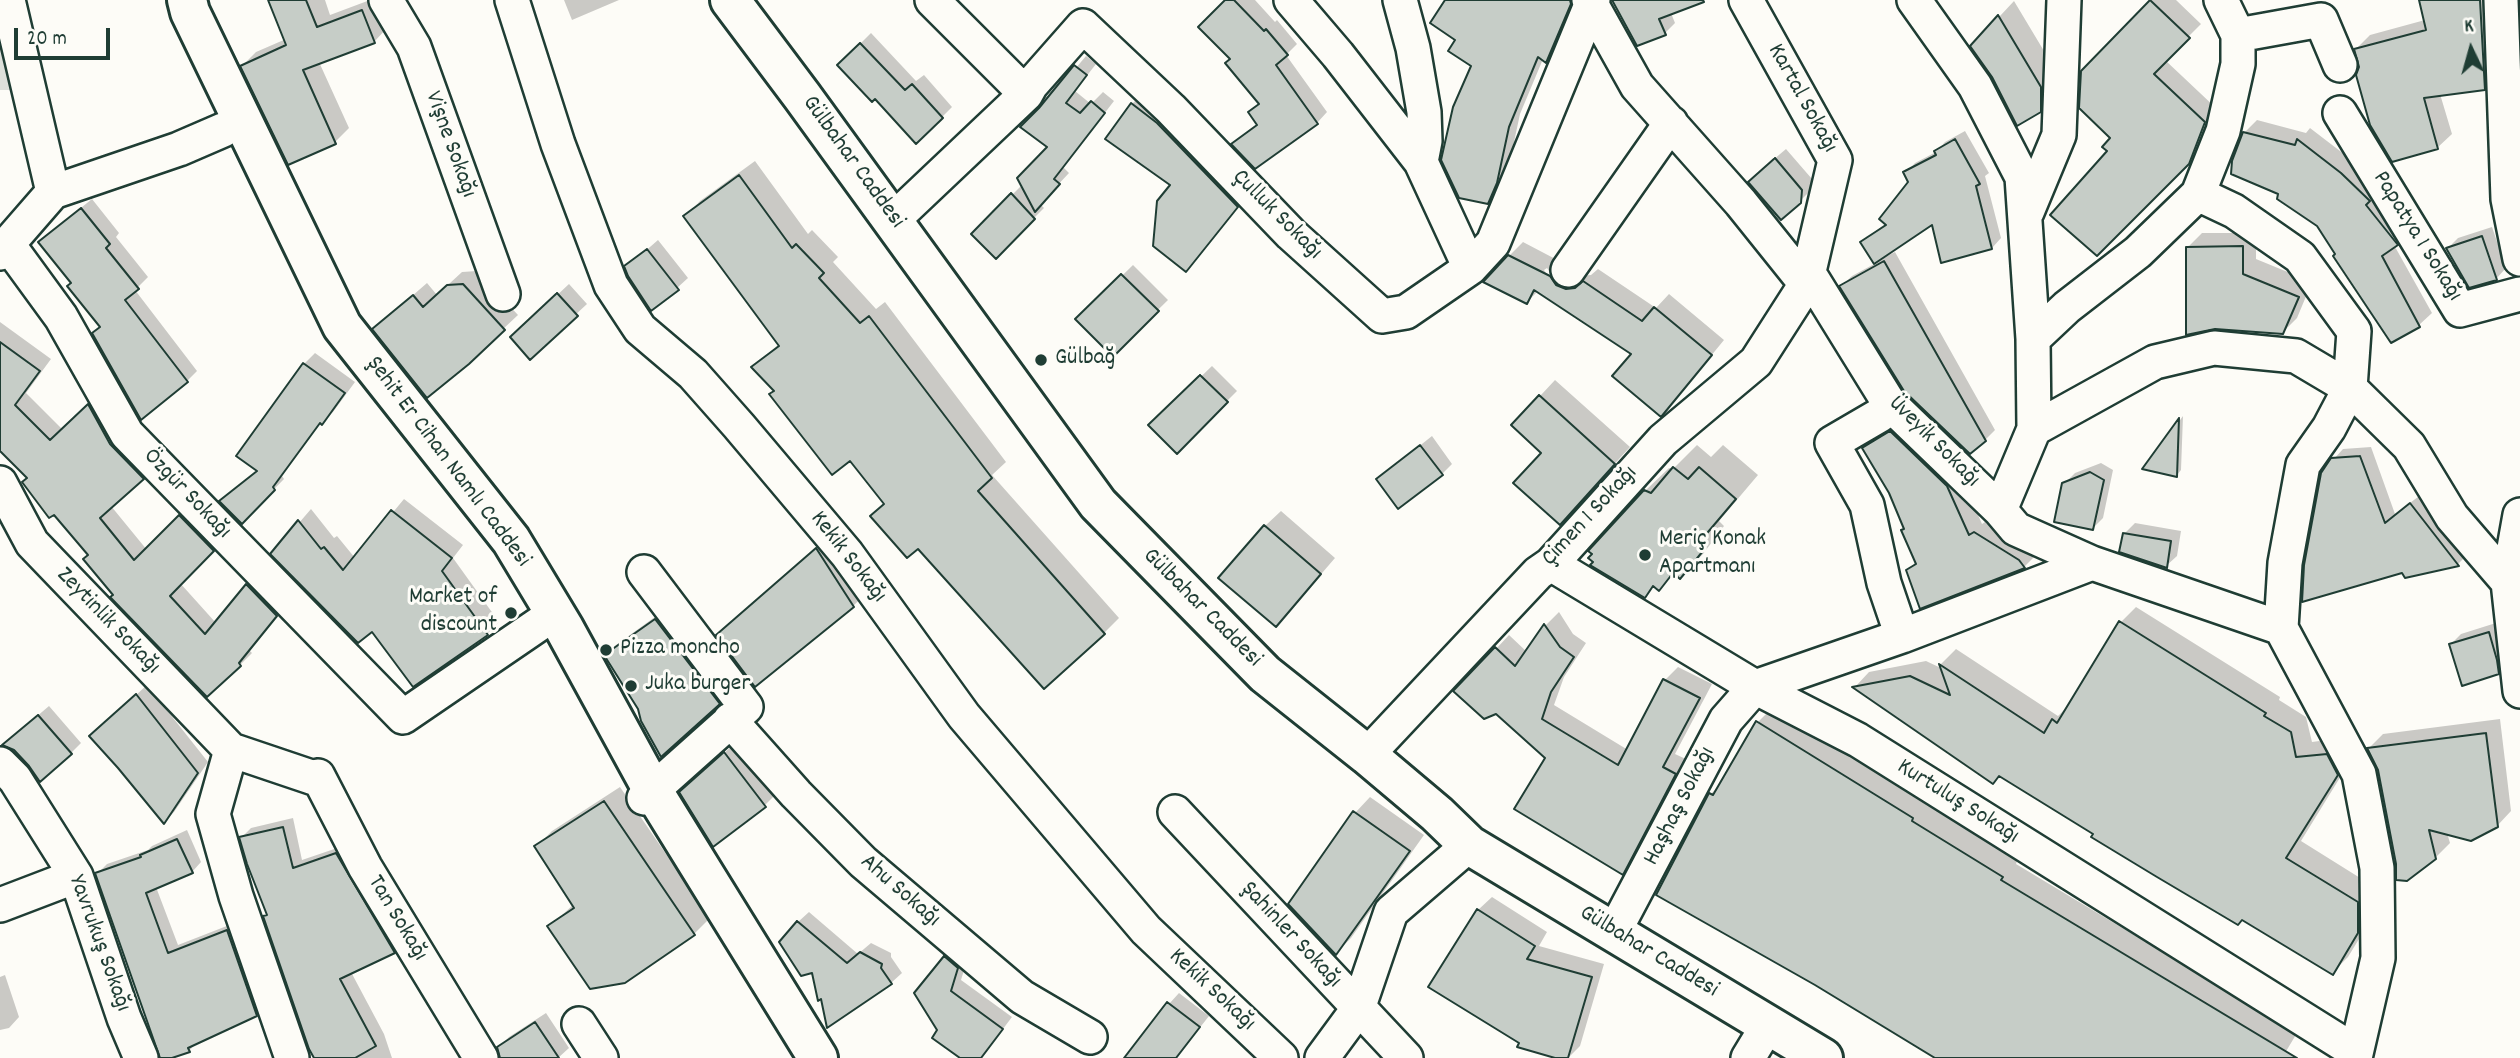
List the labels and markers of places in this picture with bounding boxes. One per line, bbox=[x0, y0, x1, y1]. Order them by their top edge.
place label: Gülbağ bbox=[1055, 346, 1115, 374]
marker: Gülbağ bbox=[1033, 352, 1049, 368]
place label: Meriç Konak Apartmanı bbox=[1659, 527, 1766, 583]
marker: Meriç Konak Apartmanı bbox=[1637, 547, 1653, 563]
place label: Market of discount bbox=[409, 585, 497, 641]
marker: Market of discount bbox=[503, 605, 519, 621]
place label: Pizza moncho bbox=[620, 636, 740, 664]
marker: Pizza moncho bbox=[598, 642, 614, 658]
place label: Juka burger bbox=[645, 672, 750, 700]
marker: Juka burger bbox=[623, 678, 639, 694]

